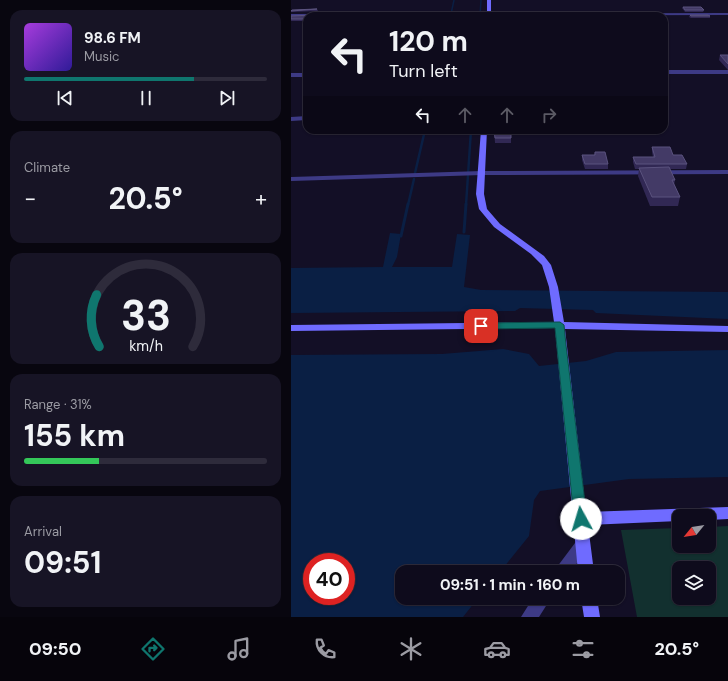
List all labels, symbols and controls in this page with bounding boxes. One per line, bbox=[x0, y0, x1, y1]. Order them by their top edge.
text: 120 m bbox=[389, 23, 468, 60]
text: 98.6 FM bbox=[84, 28, 141, 48]
icon: left bbox=[323, 28, 375, 80]
text: Music bbox=[84, 48, 119, 65]
text: Turn left bbox=[389, 59, 458, 83]
icon: previous bbox=[54, 87, 76, 109]
icon: pause bbox=[135, 87, 157, 109]
icon: next bbox=[216, 87, 238, 109]
icon: left bbox=[412, 104, 434, 126]
icon: ahead bbox=[454, 104, 476, 126]
icon: ahead bbox=[496, 104, 518, 126]
icon: right bbox=[538, 104, 560, 126]
text: Climate bbox=[24, 159, 70, 176]
text: 20.5° bbox=[108, 179, 183, 218]
text: − bbox=[24, 184, 36, 213]
text: + bbox=[255, 184, 267, 213]
text: 33 bbox=[120, 288, 171, 342]
pin bbox=[464, 309, 498, 343]
icon: arrive bbox=[470, 315, 492, 337]
text: km/h bbox=[129, 336, 162, 354]
text: Range · 31% bbox=[24, 396, 92, 413]
text: 155 km bbox=[24, 416, 125, 455]
position arrow bbox=[560, 498, 602, 540]
north arrow bbox=[672, 509, 716, 553]
map controls bbox=[672, 509, 716, 605]
text: Arrival bbox=[24, 523, 62, 540]
text: 09:51 bbox=[24, 543, 101, 582]
speed limit sign: 40 bbox=[303, 553, 355, 605]
button: layers bbox=[672, 561, 716, 605]
text: 09:51 · 1 min · 160 m bbox=[440, 575, 580, 595]
icon: directions bbox=[139, 635, 167, 663]
icon: music bbox=[225, 635, 253, 663]
icon: phone bbox=[311, 635, 339, 663]
icon: climate bbox=[397, 635, 425, 663]
icon: car bbox=[483, 635, 511, 663]
icon: filters bbox=[569, 635, 597, 663]
text: 09:50 bbox=[29, 637, 81, 661]
text: 20.5° bbox=[654, 637, 699, 661]

